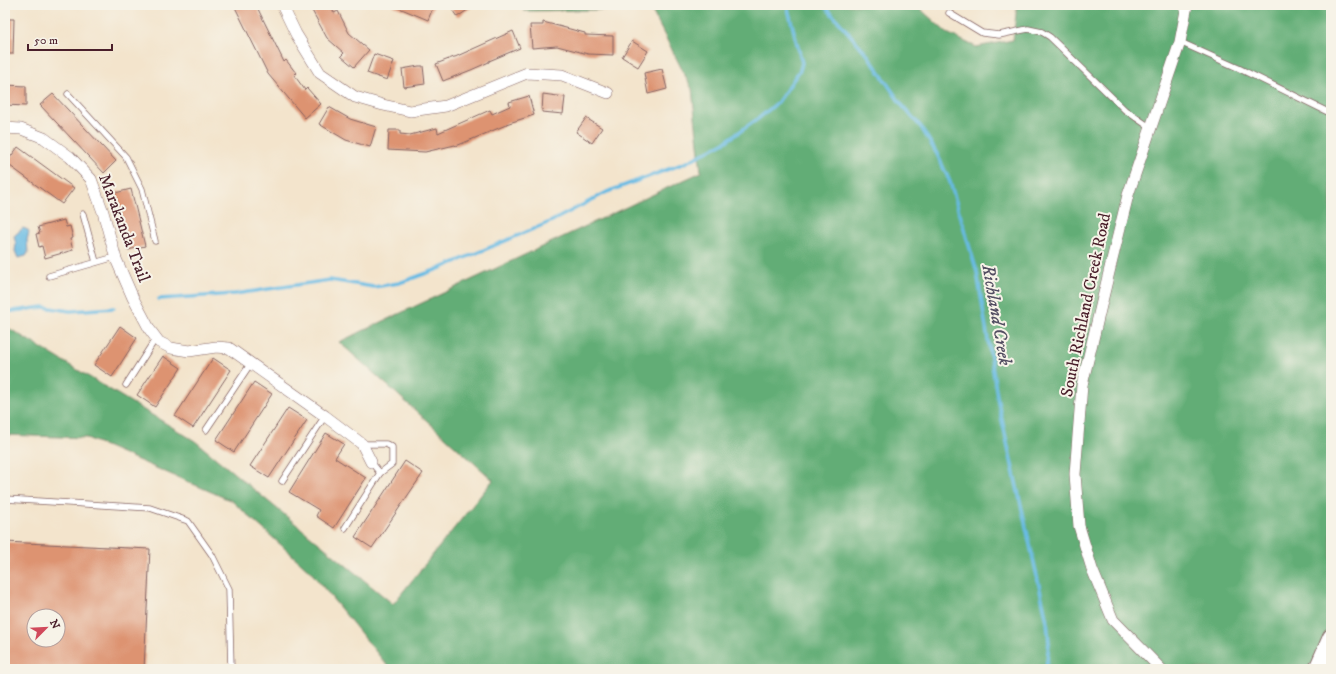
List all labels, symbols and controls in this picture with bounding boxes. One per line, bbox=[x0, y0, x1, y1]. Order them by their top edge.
scale bar bbox=[28, 26, 112, 52]
text: 50 m bbox=[34, 33, 58, 48]
street label: Marakanda Trail bbox=[93, 171, 155, 285]
street label: South Richland Creek Road bbox=[1056, 211, 1116, 399]
water label: Richland Creek bbox=[976, 262, 1016, 368]
north arrow bbox=[26, 608, 66, 648]
text: N bbox=[46, 617, 62, 631]

